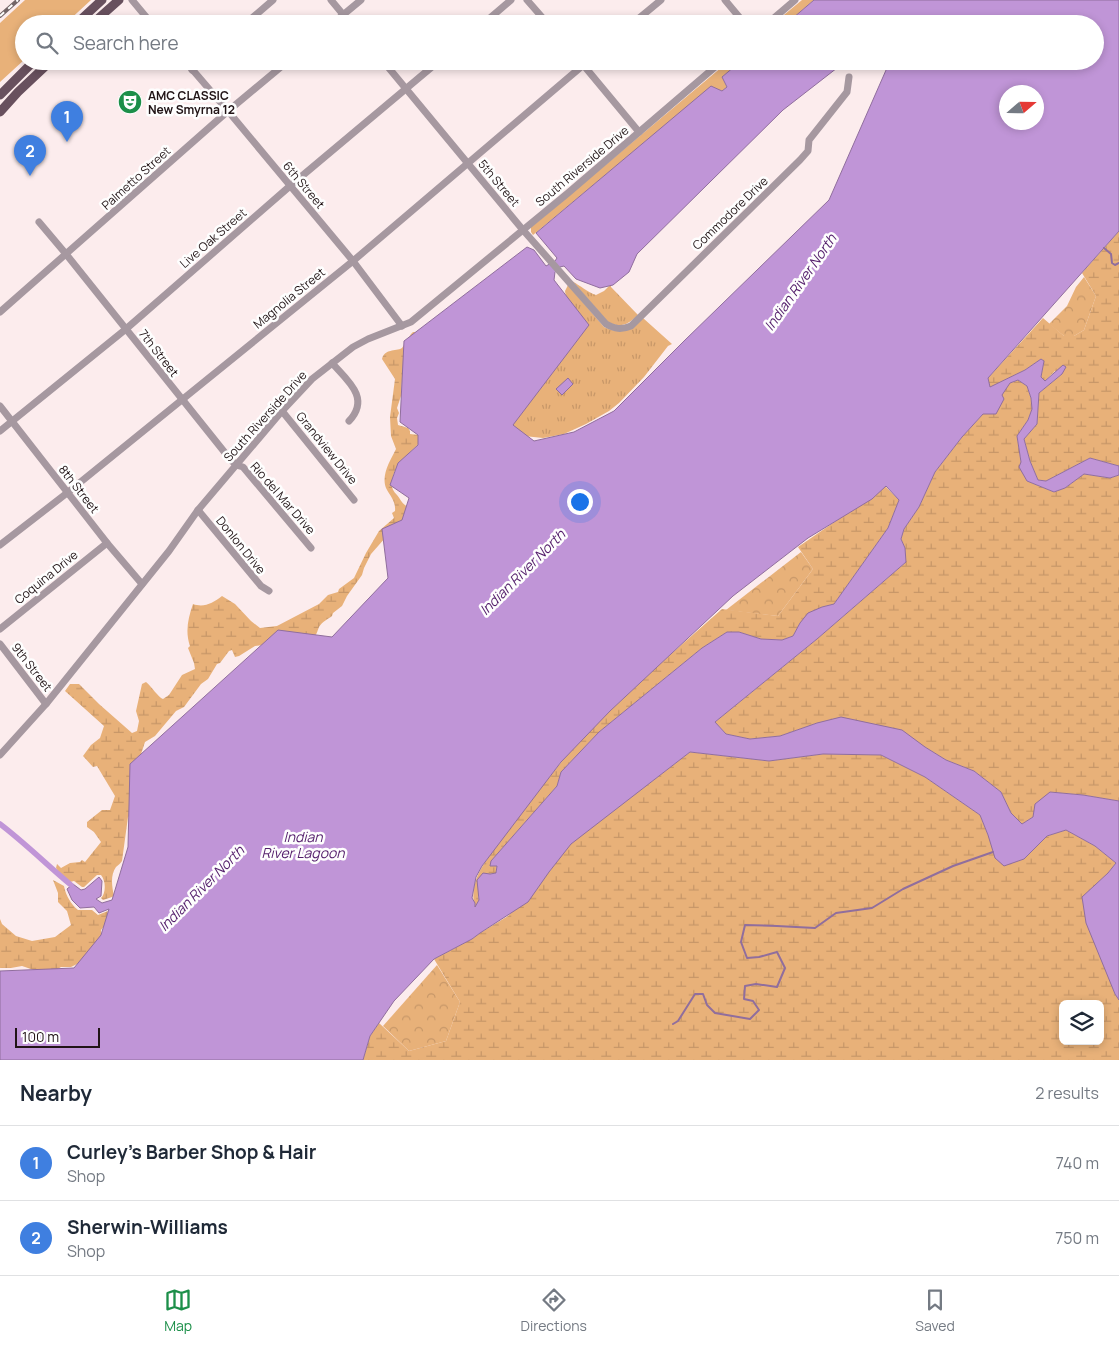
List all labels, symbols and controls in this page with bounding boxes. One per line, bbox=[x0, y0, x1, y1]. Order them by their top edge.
search box bbox=[15, 15, 1104, 70]
icon: search bbox=[33, 29, 61, 57]
text: Search here bbox=[73, 30, 179, 56]
north arrow bbox=[999, 85, 1044, 130]
place label: AMC CLASSIC New Smyrna 12 bbox=[148, 87, 235, 118]
theatre icon: AMC CLASSIC New Smyrna 12 bbox=[117, 89, 143, 115]
pin: 1 bbox=[51, 101, 83, 142]
street label: South Riverside Drive bbox=[532, 122, 632, 210]
pin: 2 bbox=[14, 135, 46, 176]
street label: Palmetto Street bbox=[98, 142, 174, 214]
street label: 5th Street bbox=[474, 156, 524, 210]
street label: 6th Street bbox=[279, 158, 329, 212]
street label: Commodore Drive bbox=[688, 173, 772, 253]
street label: Live Oak Street bbox=[176, 204, 250, 272]
water label: Indian River North bbox=[760, 229, 841, 334]
street label: Magnolia Street bbox=[249, 264, 329, 332]
street label: 7th Street bbox=[135, 326, 183, 380]
street label: South Riverside Drive bbox=[220, 367, 310, 465]
street label: Grandview Drive bbox=[292, 408, 362, 488]
street label: Rio del Mar Drive bbox=[247, 458, 319, 538]
street label: 8th Street bbox=[55, 461, 103, 517]
your location bbox=[567, 489, 593, 515]
street label: Donlon Drive bbox=[212, 513, 270, 577]
water label: Indian River North bbox=[475, 525, 569, 619]
street label: Coquina Drive bbox=[11, 546, 81, 608]
street label: 9th Street bbox=[8, 639, 56, 695]
water label: Indian River Lagoon bbox=[261, 827, 345, 862]
water label: Indian River North bbox=[154, 841, 248, 935]
map controls bbox=[1059, 1000, 1104, 1045]
button: layers bbox=[1059, 1000, 1104, 1045]
scale bar bbox=[15, 1025, 100, 1048]
text: 100 m bbox=[22, 1027, 59, 1046]
text: Nearby bbox=[20, 1079, 92, 1107]
text: 2 results bbox=[1035, 1082, 1099, 1104]
text: Curley's Barber Shop & Hair bbox=[67, 1139, 316, 1165]
text: 1 bbox=[32, 1152, 40, 1174]
text: 740 m bbox=[1056, 1152, 1099, 1174]
text: Shop bbox=[67, 1165, 105, 1187]
text: Sherwin-Williams bbox=[67, 1214, 228, 1240]
text: 2 bbox=[31, 1227, 41, 1249]
text: 750 m bbox=[1055, 1227, 1099, 1249]
text: Shop bbox=[67, 1240, 105, 1262]
tab: Map bbox=[164, 1286, 192, 1335]
tab: Directions bbox=[521, 1286, 587, 1335]
tab: Saved bbox=[915, 1286, 955, 1335]

